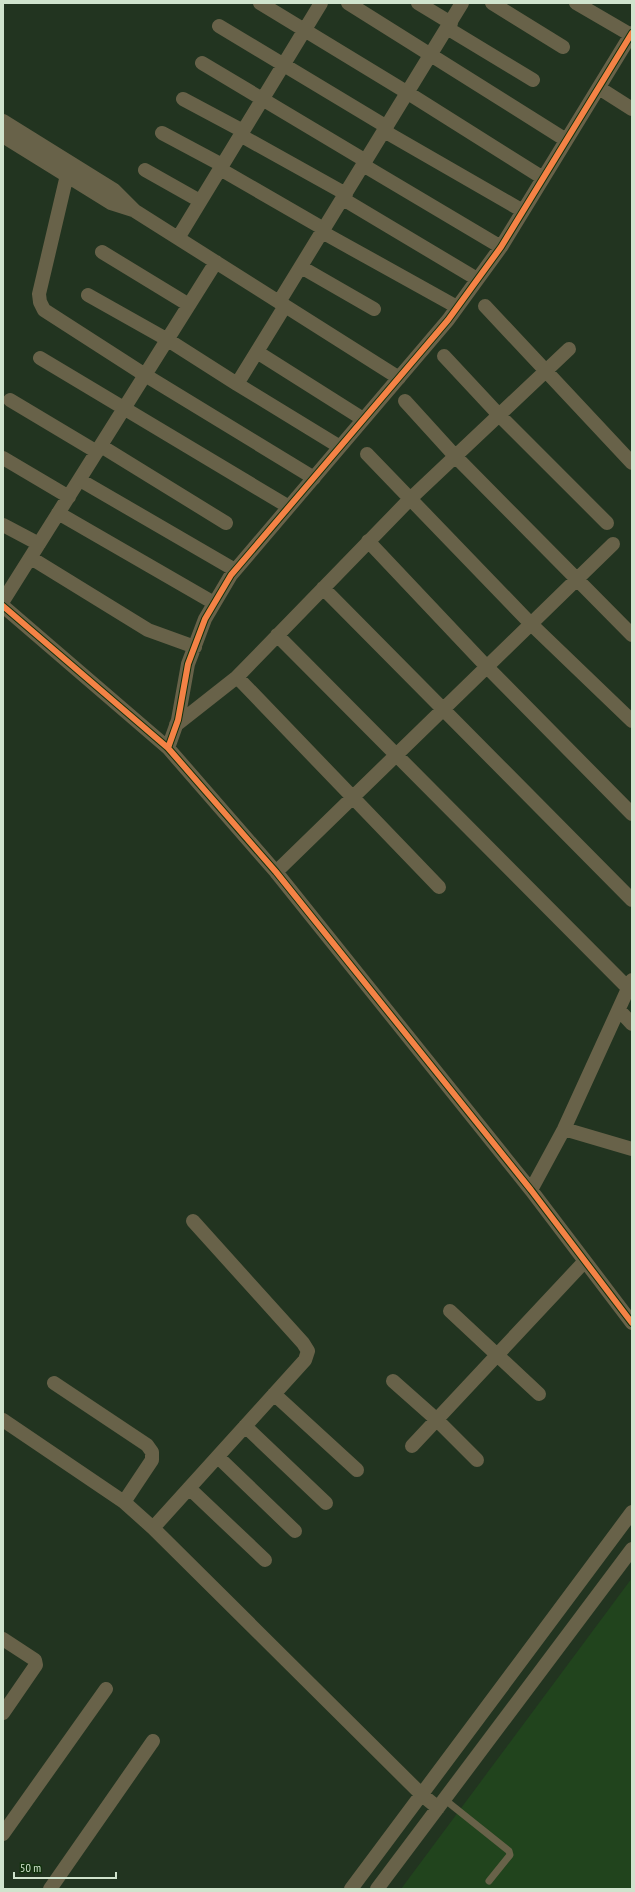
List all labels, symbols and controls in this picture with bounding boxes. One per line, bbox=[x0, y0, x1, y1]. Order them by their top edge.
scale bar bbox=[14, 1854, 116, 1880]
text: 50 m bbox=[20, 1860, 41, 1875]

